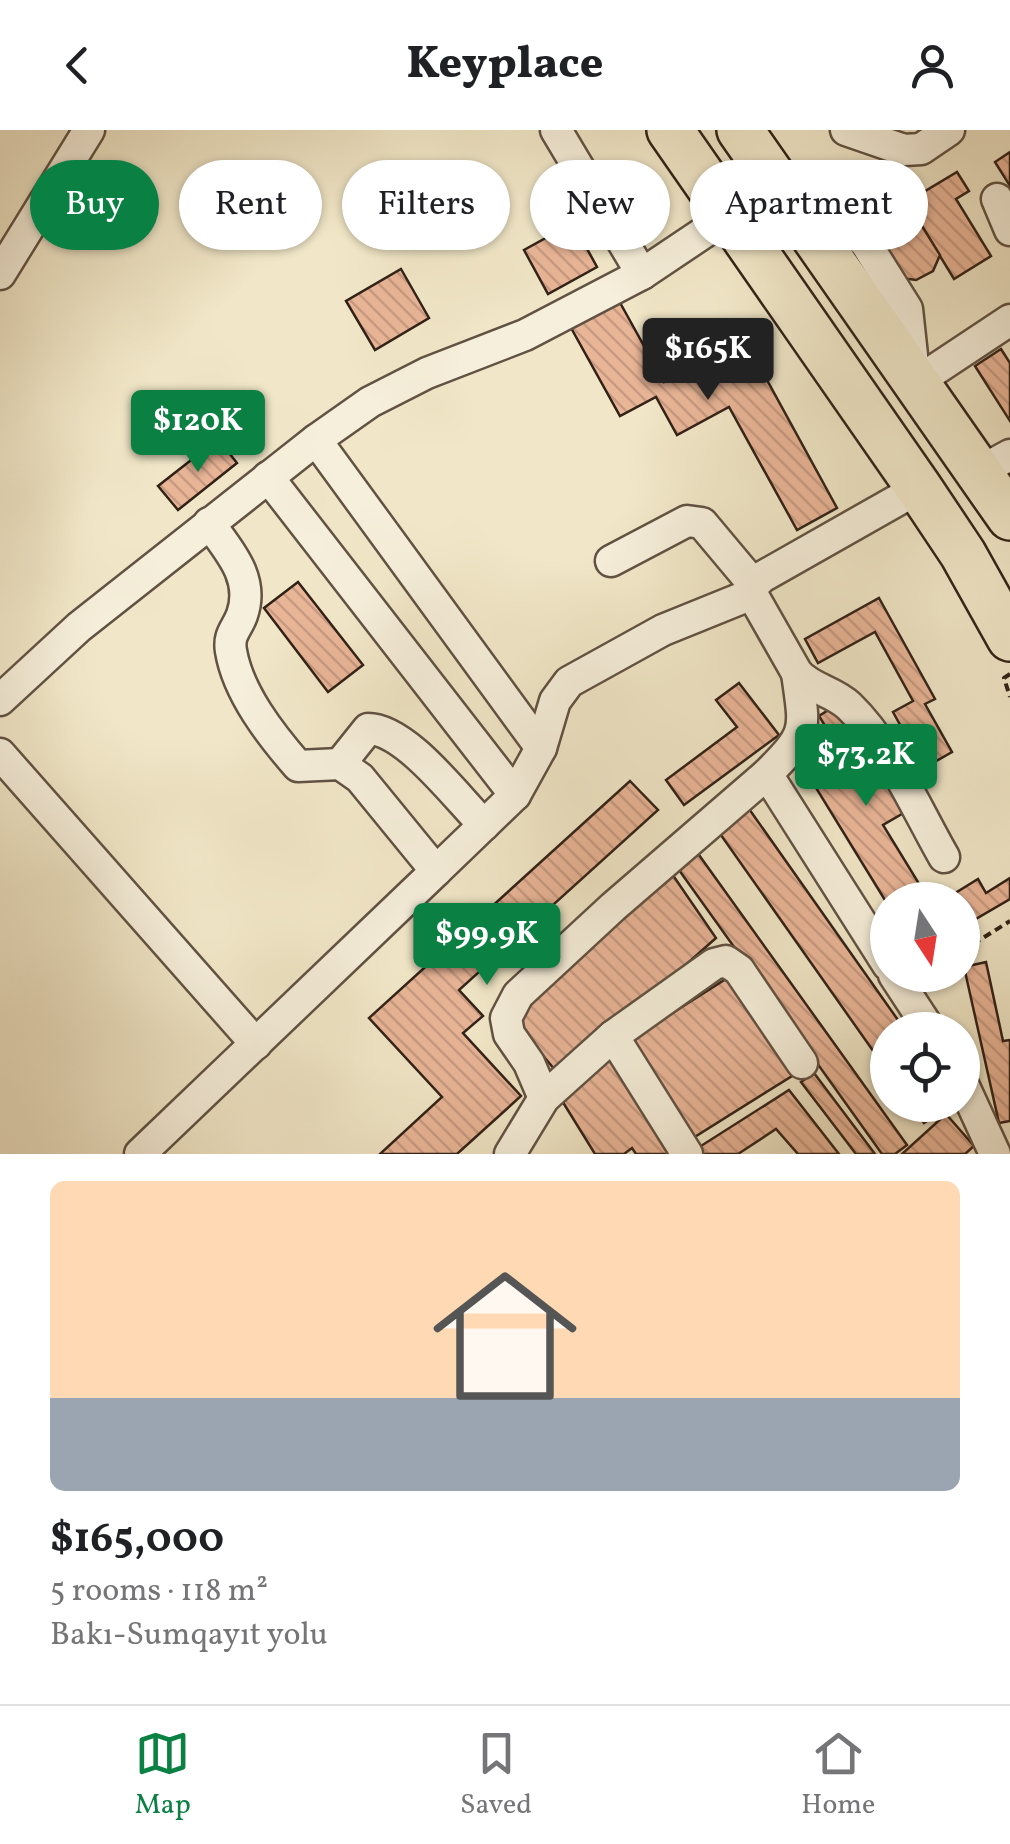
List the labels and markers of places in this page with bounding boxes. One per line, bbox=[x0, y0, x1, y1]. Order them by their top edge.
pin: $165K bbox=[638, 318, 778, 403]
pin: $120K bbox=[128, 390, 268, 475]
pin: $73.2K bbox=[785, 724, 947, 809]
pin: $99.9K bbox=[406, 903, 568, 988]

